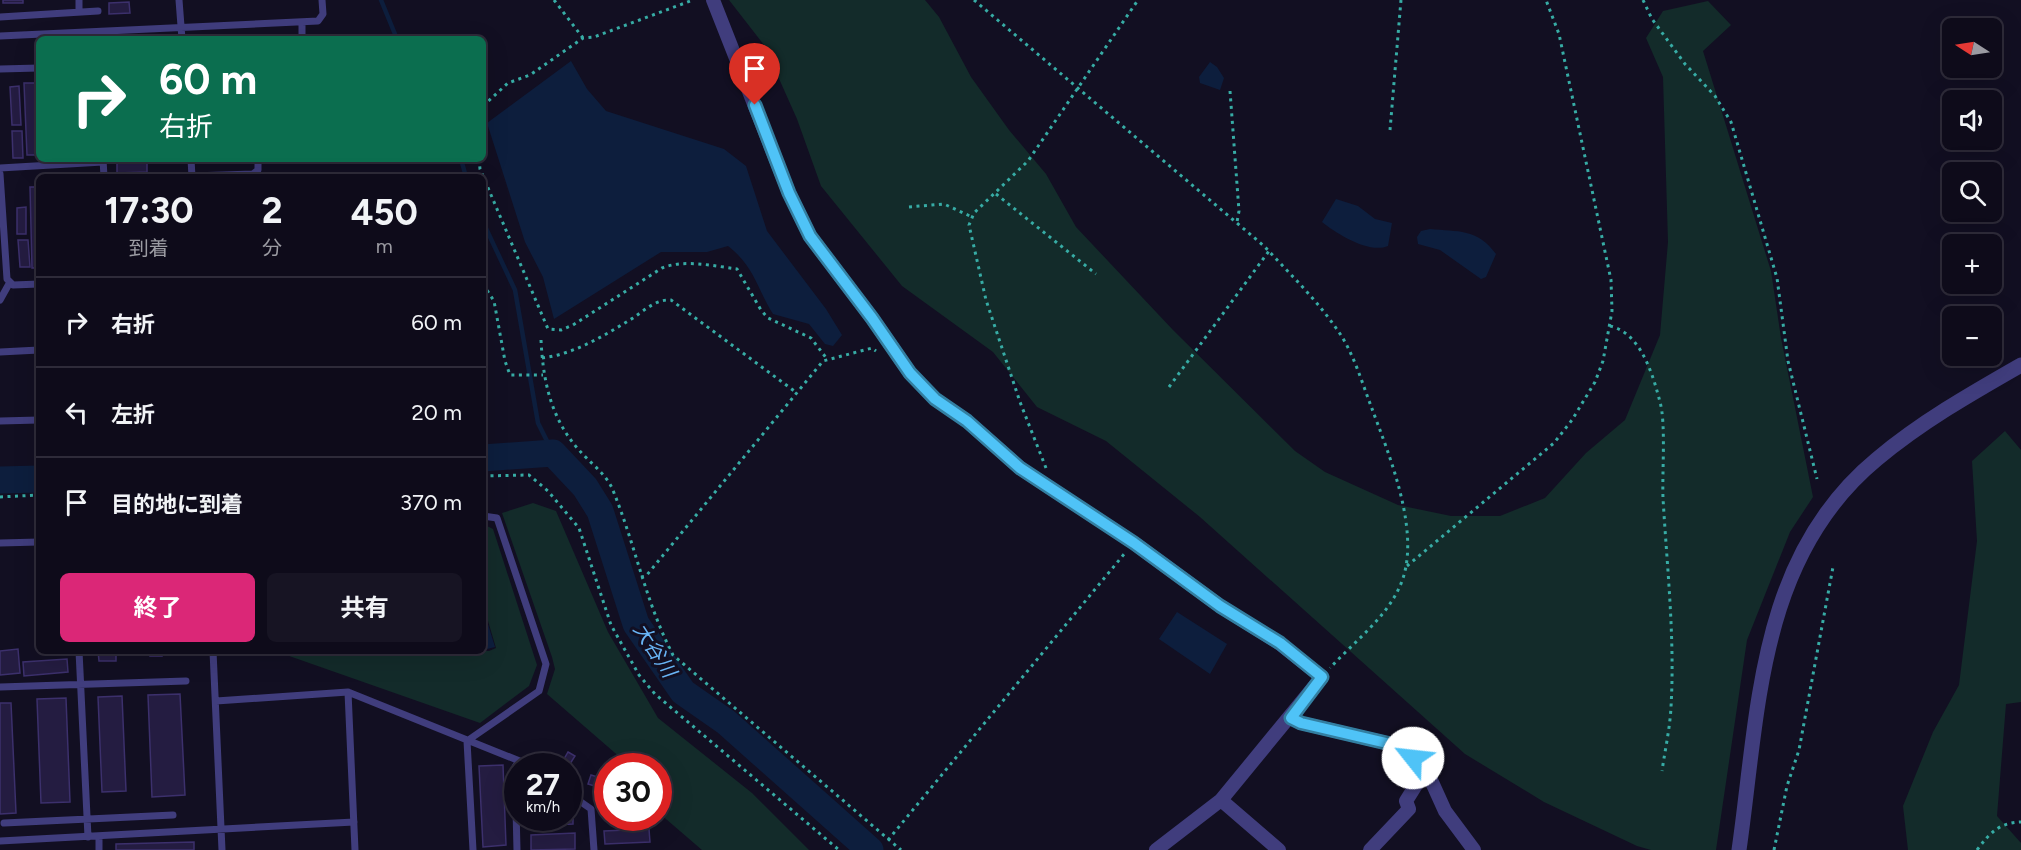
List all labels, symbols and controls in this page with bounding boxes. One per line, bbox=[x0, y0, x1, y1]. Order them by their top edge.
north arrow bbox=[1942, 18, 2002, 78]
map controls bbox=[1942, 18, 2002, 366]
pin bbox=[729, 43, 780, 105]
icon: arrive bbox=[738, 52, 771, 85]
text: 60 m bbox=[159, 54, 257, 105]
icon: right bbox=[60, 60, 138, 138]
button: sound bbox=[1942, 90, 2002, 150]
text: 右折 bbox=[159, 110, 213, 143]
button: search bbox=[1942, 162, 2002, 222]
text: 17:30 bbox=[104, 189, 194, 232]
text: 2 bbox=[262, 189, 283, 232]
text: 450 bbox=[351, 191, 418, 234]
text: m bbox=[376, 234, 393, 258]
button: + bbox=[1942, 234, 2002, 294]
text: 到着 bbox=[129, 236, 169, 260]
text: 分 bbox=[262, 236, 282, 260]
icon: right bbox=[60, 306, 93, 339]
button: − bbox=[1942, 306, 2002, 366]
text: 60 m bbox=[411, 309, 462, 336]
text: 右折 bbox=[111, 311, 155, 338]
icon: left bbox=[60, 396, 93, 429]
text: 20 m bbox=[411, 399, 462, 426]
text: 左折 bbox=[111, 401, 155, 428]
icon: arrive bbox=[60, 486, 93, 519]
text: 370 m bbox=[400, 489, 462, 516]
text: 目的地に到着 bbox=[111, 491, 243, 518]
button: 終了 bbox=[60, 573, 255, 642]
button: 共有 bbox=[267, 573, 462, 642]
water label: 大谷川 bbox=[629, 618, 682, 683]
position arrow bbox=[1381, 726, 1445, 790]
speed limit sign: 30 bbox=[594, 753, 672, 831]
text: 27 bbox=[526, 766, 560, 803]
text: km/h bbox=[526, 798, 560, 816]

